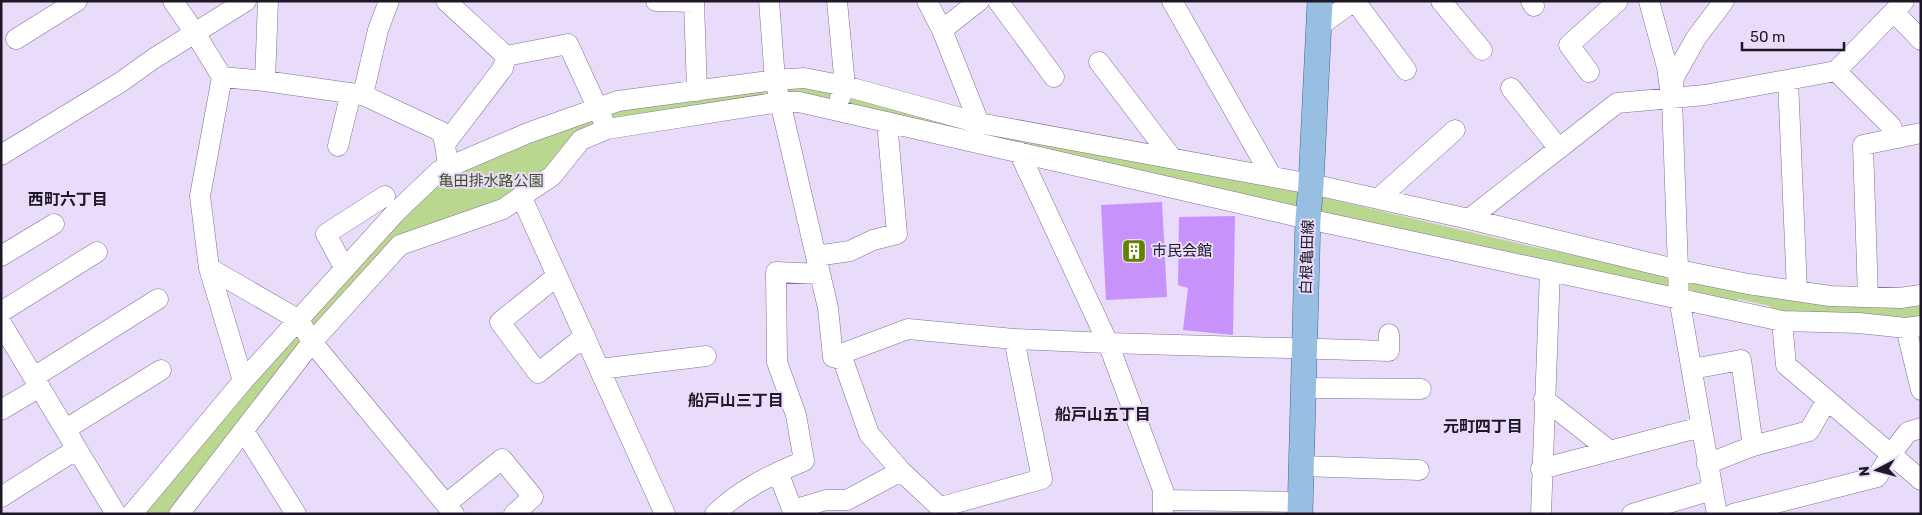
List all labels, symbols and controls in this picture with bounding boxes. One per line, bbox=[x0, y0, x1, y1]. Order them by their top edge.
scale bar bbox=[1742, 20, 1844, 52]
text: 50 m bbox=[1750, 28, 1785, 46]
park label: 亀田排水路公園 bbox=[438, 172, 544, 190]
district label: 西町六丁目 bbox=[28, 190, 108, 209]
street label: 白根亀田線 bbox=[1297, 219, 1317, 295]
building icon: 市民会館 bbox=[1121, 238, 1147, 264]
place label: 市民会館 bbox=[1152, 242, 1212, 260]
district label: 船戸山三丁目 bbox=[688, 391, 784, 410]
district label: 船戸山五丁目 bbox=[1055, 405, 1151, 424]
district label: 元町四丁目 bbox=[1443, 417, 1523, 436]
north arrow bbox=[1852, 445, 1902, 495]
text: N bbox=[1856, 465, 1874, 477]

